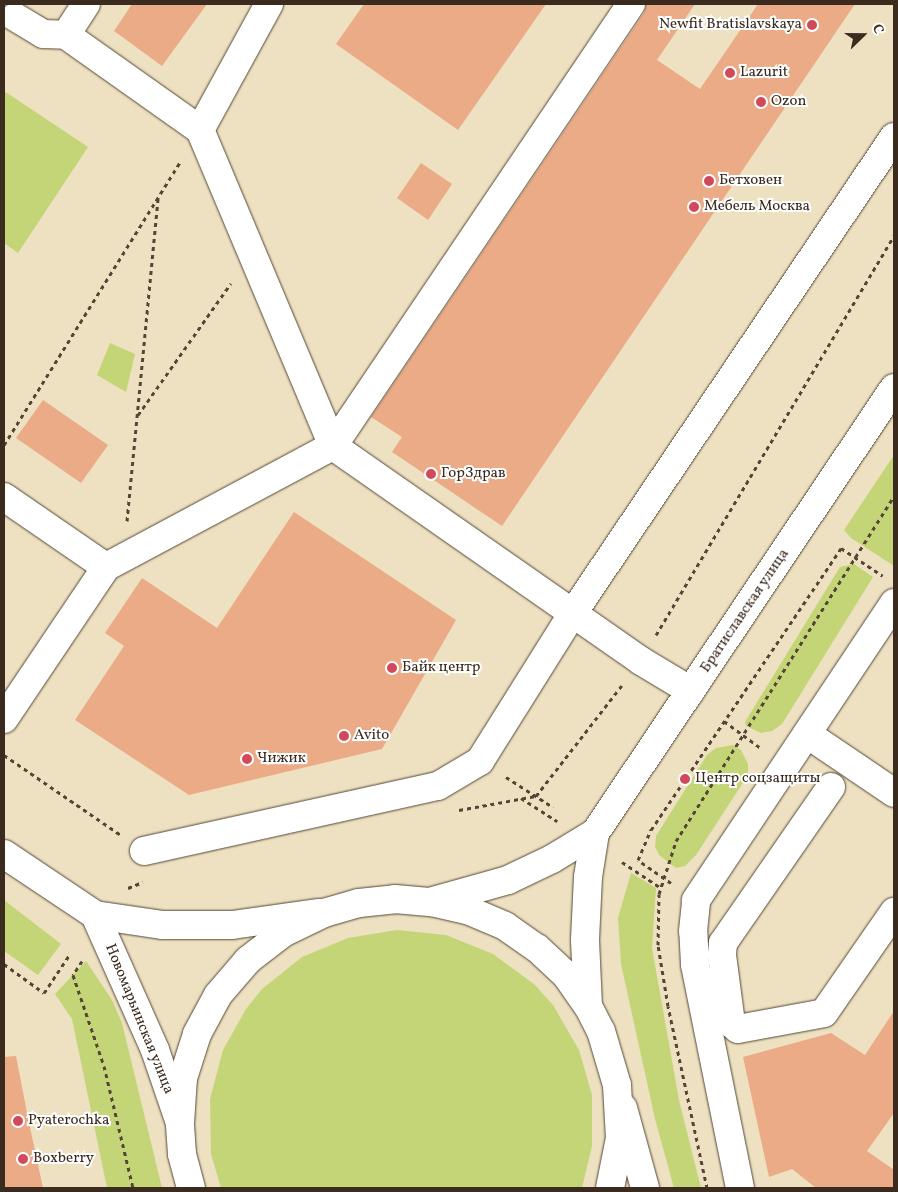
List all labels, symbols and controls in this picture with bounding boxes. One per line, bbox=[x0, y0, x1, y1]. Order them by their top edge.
north arrow bbox=[838, 10, 888, 60]
place label: Newfit Bratislavskaya bbox=[659, 16, 802, 34]
marker: Newfit Bratislavskaya bbox=[806, 19, 818, 31]
text: С bbox=[867, 21, 888, 37]
place label: Lazurit bbox=[740, 64, 788, 82]
marker: Lazurit bbox=[724, 67, 736, 79]
place label: Ozon bbox=[771, 93, 806, 111]
marker: Ozon bbox=[755, 96, 767, 108]
place label: Бетховен bbox=[719, 172, 782, 190]
marker: Бетховен bbox=[703, 175, 715, 187]
place label: Мебель Москва bbox=[704, 198, 810, 216]
marker: Мебель Москва bbox=[688, 201, 700, 213]
place label: ГорЗдрав bbox=[441, 465, 506, 483]
marker: ГорЗдрав bbox=[425, 468, 437, 480]
street label: Братиславская улица bbox=[697, 545, 793, 677]
place label: Байк центр bbox=[402, 659, 480, 677]
marker: Байк центр bbox=[386, 662, 398, 674]
place label: Avito bbox=[354, 727, 389, 745]
marker: Avito bbox=[338, 730, 350, 742]
place label: Чижик bbox=[257, 750, 306, 768]
marker: Чижик bbox=[241, 753, 253, 765]
place label: Центр соцзащиты bbox=[695, 770, 820, 788]
marker: Центр соцзащиты bbox=[679, 773, 691, 785]
street label: Новомарьинская улица bbox=[101, 941, 177, 1097]
place label: Pyaterochka bbox=[28, 1112, 109, 1130]
marker: Pyaterochka bbox=[12, 1115, 24, 1127]
place label: Boxberry bbox=[33, 1150, 94, 1168]
marker: Boxberry bbox=[17, 1153, 29, 1165]

